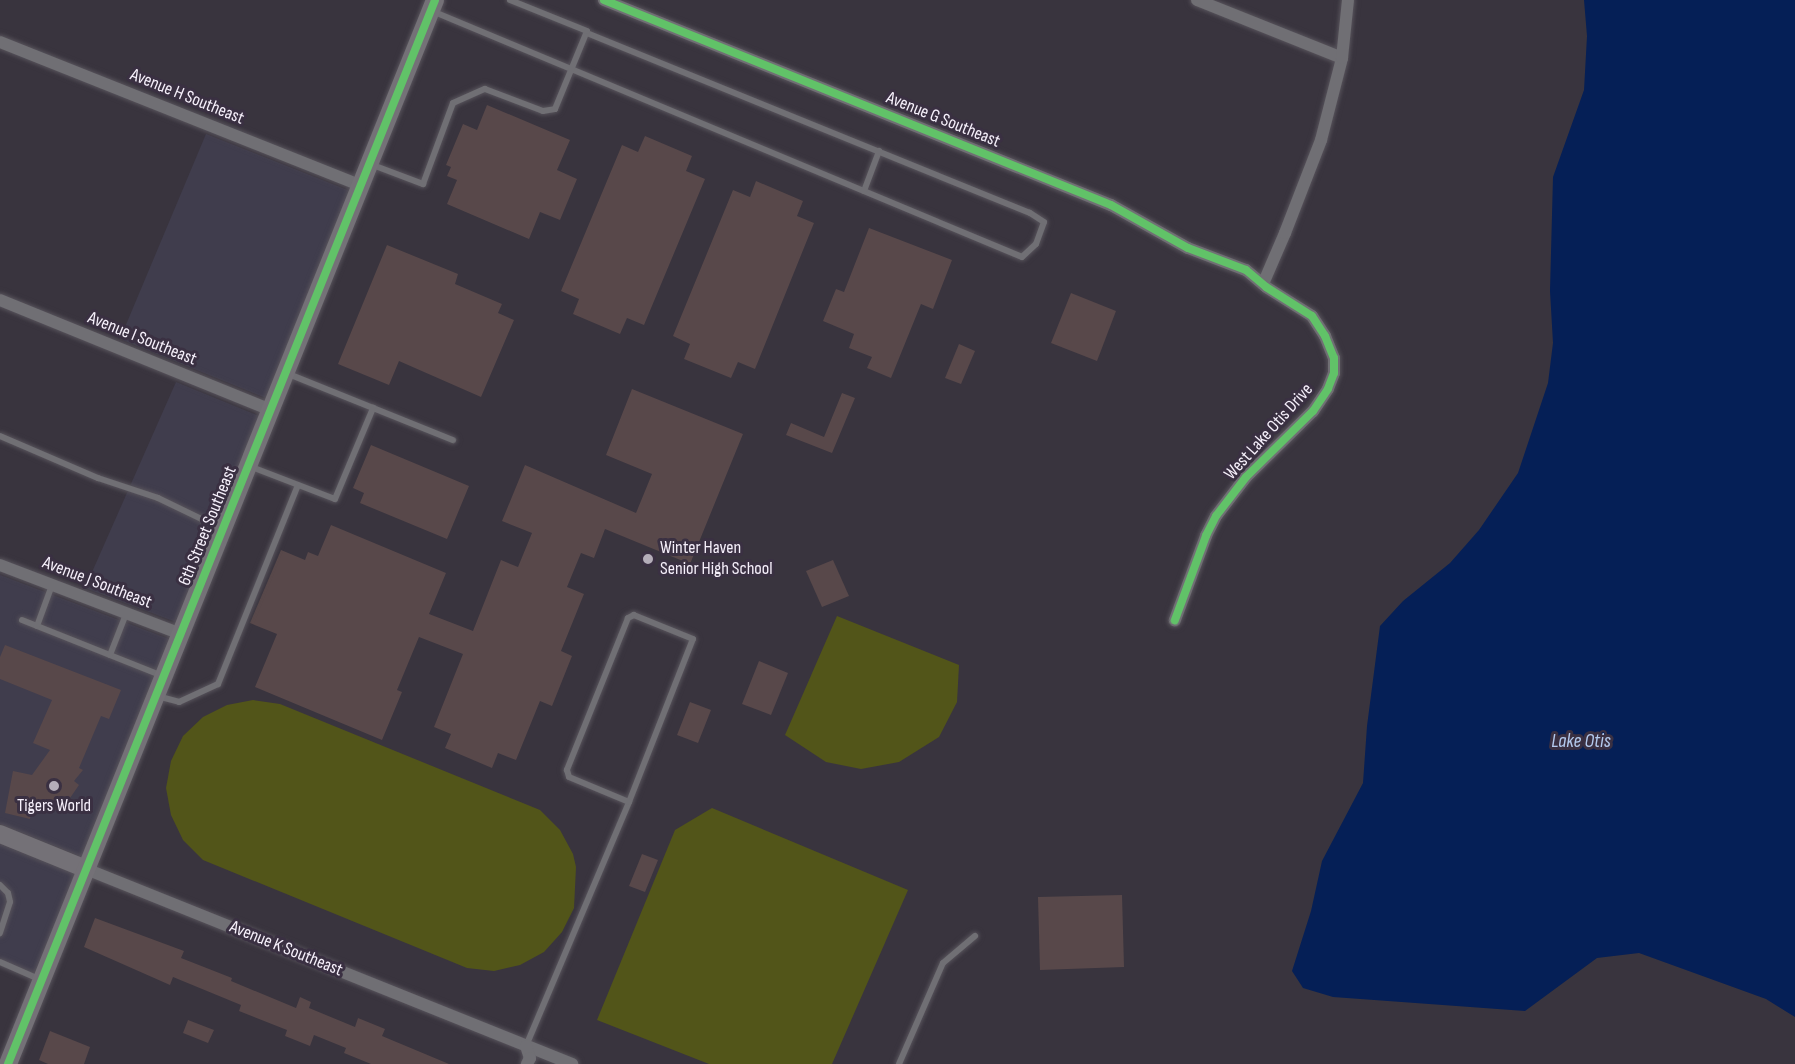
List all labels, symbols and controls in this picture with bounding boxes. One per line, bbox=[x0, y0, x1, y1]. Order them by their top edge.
street label: Avenue H Southeast bbox=[127, 64, 247, 130]
street label: Avenue G Southeast bbox=[883, 87, 1003, 153]
street label: Avenue I Southeast bbox=[84, 307, 200, 371]
street label: West Lake Otis Drive bbox=[1220, 379, 1318, 485]
street label: 6th Street Southeast bbox=[174, 463, 242, 589]
place label: Winter Haven Senior High School bbox=[660, 538, 773, 580]
street label: Avenue J Southeast bbox=[39, 552, 155, 614]
marker: Winter Haven Senior High School bbox=[641, 552, 655, 566]
water label: Lake Otis bbox=[1551, 729, 1611, 753]
marker: Tigers World bbox=[47, 779, 61, 793]
place label: Tigers World bbox=[17, 795, 91, 817]
street label: Avenue K Southeast bbox=[226, 917, 346, 981]

